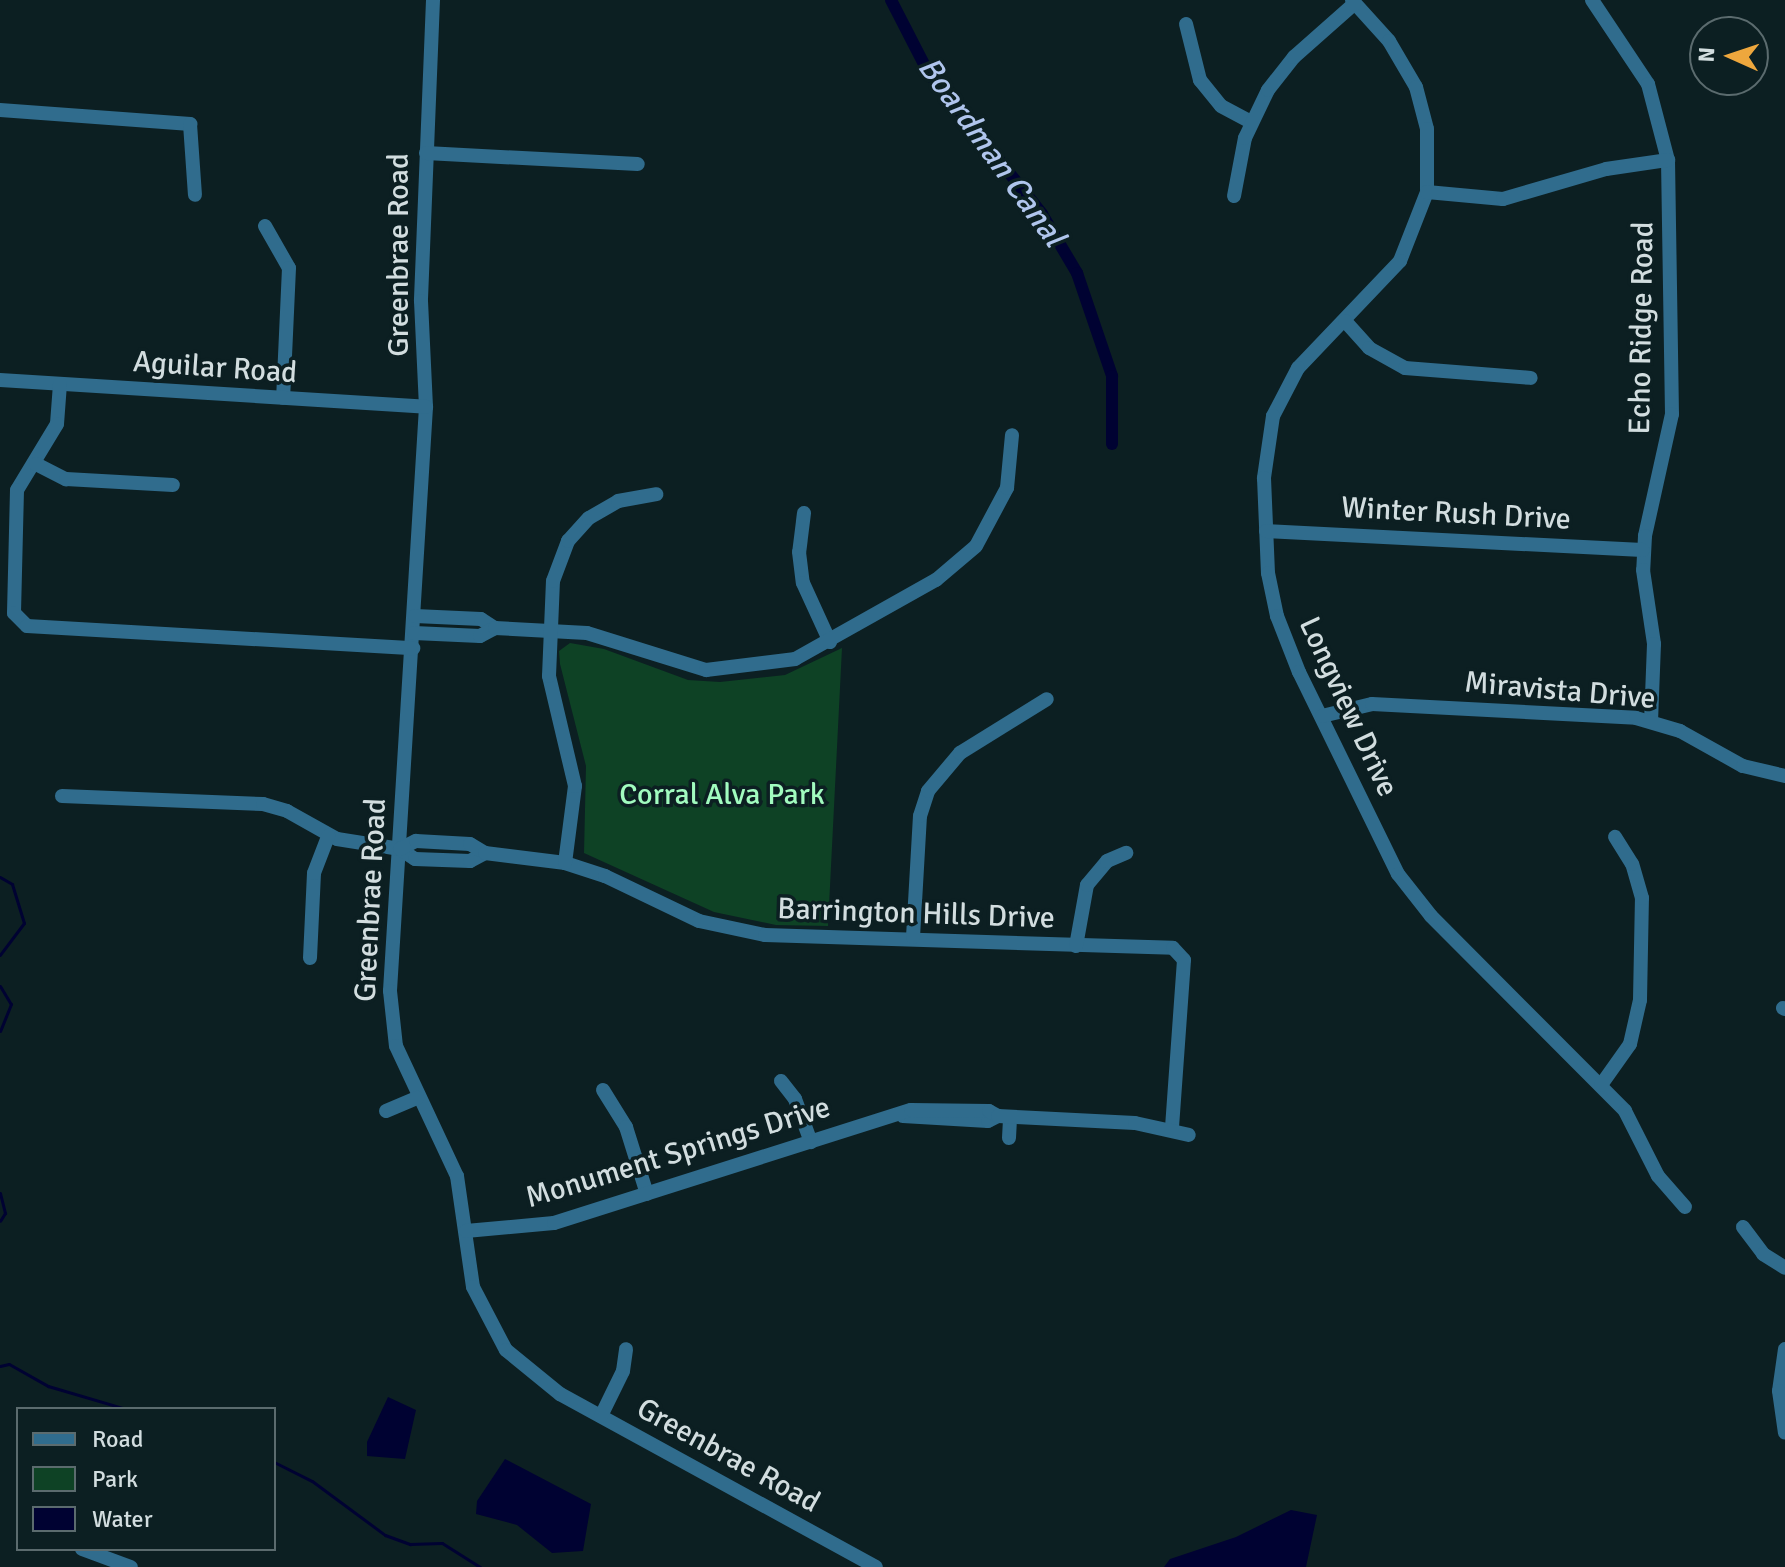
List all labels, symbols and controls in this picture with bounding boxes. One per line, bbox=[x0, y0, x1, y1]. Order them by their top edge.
north arrow bbox=[1689, 16, 1769, 96]
text: N bbox=[1693, 46, 1720, 63]
water label: Boardman Canal bbox=[909, 50, 1073, 254]
street label: Greenbrae Road bbox=[381, 153, 417, 357]
street label: Echo Ridge Road bbox=[1622, 221, 1662, 435]
street label: Aguilar Road bbox=[132, 344, 298, 392]
street label: Winter Rush Drive bbox=[1340, 490, 1572, 538]
street label: Longview Drive bbox=[1291, 611, 1405, 803]
street label: Miravista Drive bbox=[1463, 665, 1657, 717]
park label: Corral Alva Park bbox=[619, 777, 825, 813]
street label: Greenbrae Road bbox=[348, 797, 394, 1003]
street label: Barrington Hills Drive bbox=[777, 891, 1055, 937]
street label: Monument Springs Drive bbox=[522, 1090, 834, 1216]
street label: Greenbrae Road bbox=[630, 1391, 826, 1521]
legend bbox=[16, 1407, 276, 1551]
text: Road bbox=[92, 1424, 143, 1454]
text: Park bbox=[92, 1464, 138, 1494]
text: Water bbox=[92, 1504, 152, 1534]

